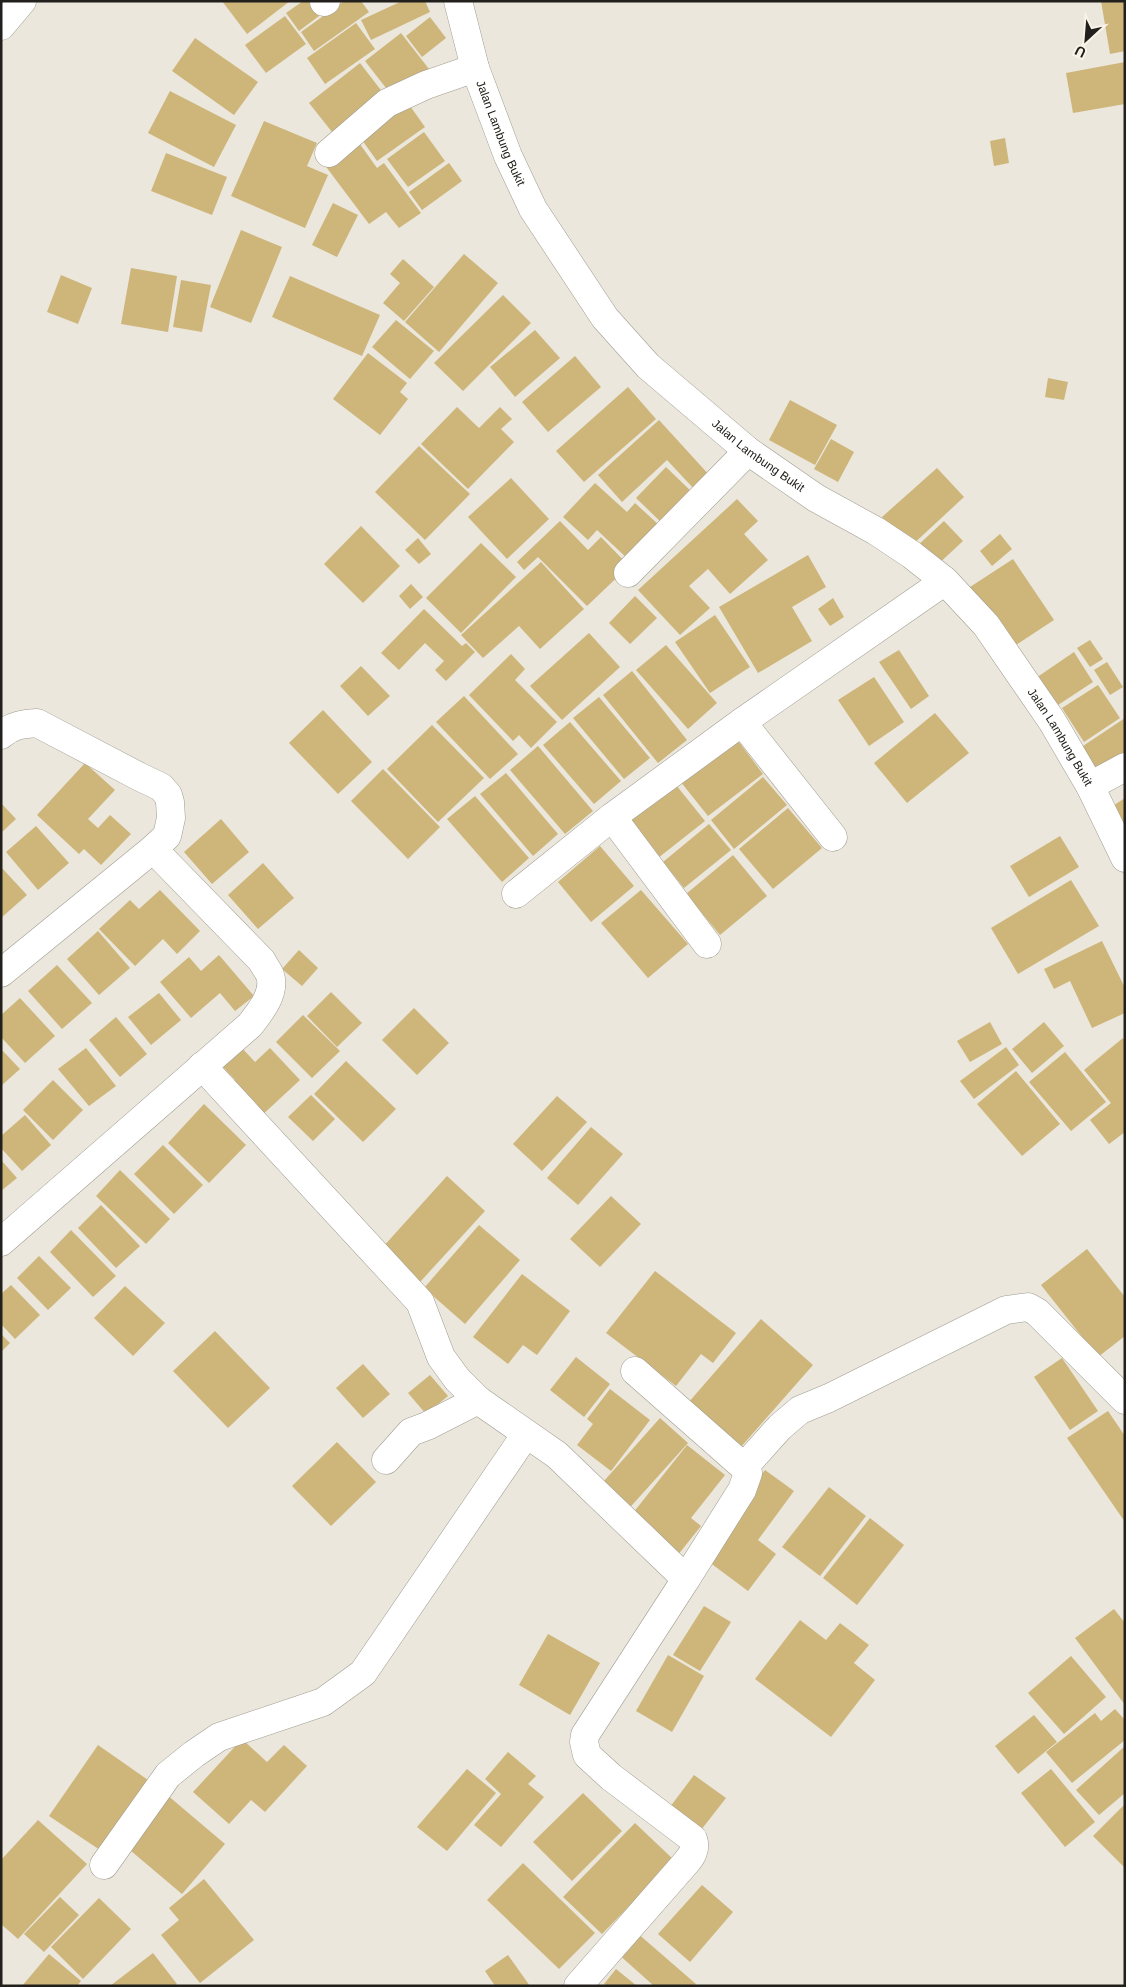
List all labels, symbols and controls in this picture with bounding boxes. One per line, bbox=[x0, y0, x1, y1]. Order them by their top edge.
north arrow bbox=[1061, 15, 1111, 65]
text: U bbox=[1072, 42, 1088, 61]
street label: Jalan Lambung Bukit bbox=[473, 78, 528, 189]
street label: Jalan Lambung Bukit bbox=[709, 416, 808, 495]
street label: Jalan Lambung Bukit bbox=[1025, 686, 1096, 789]

